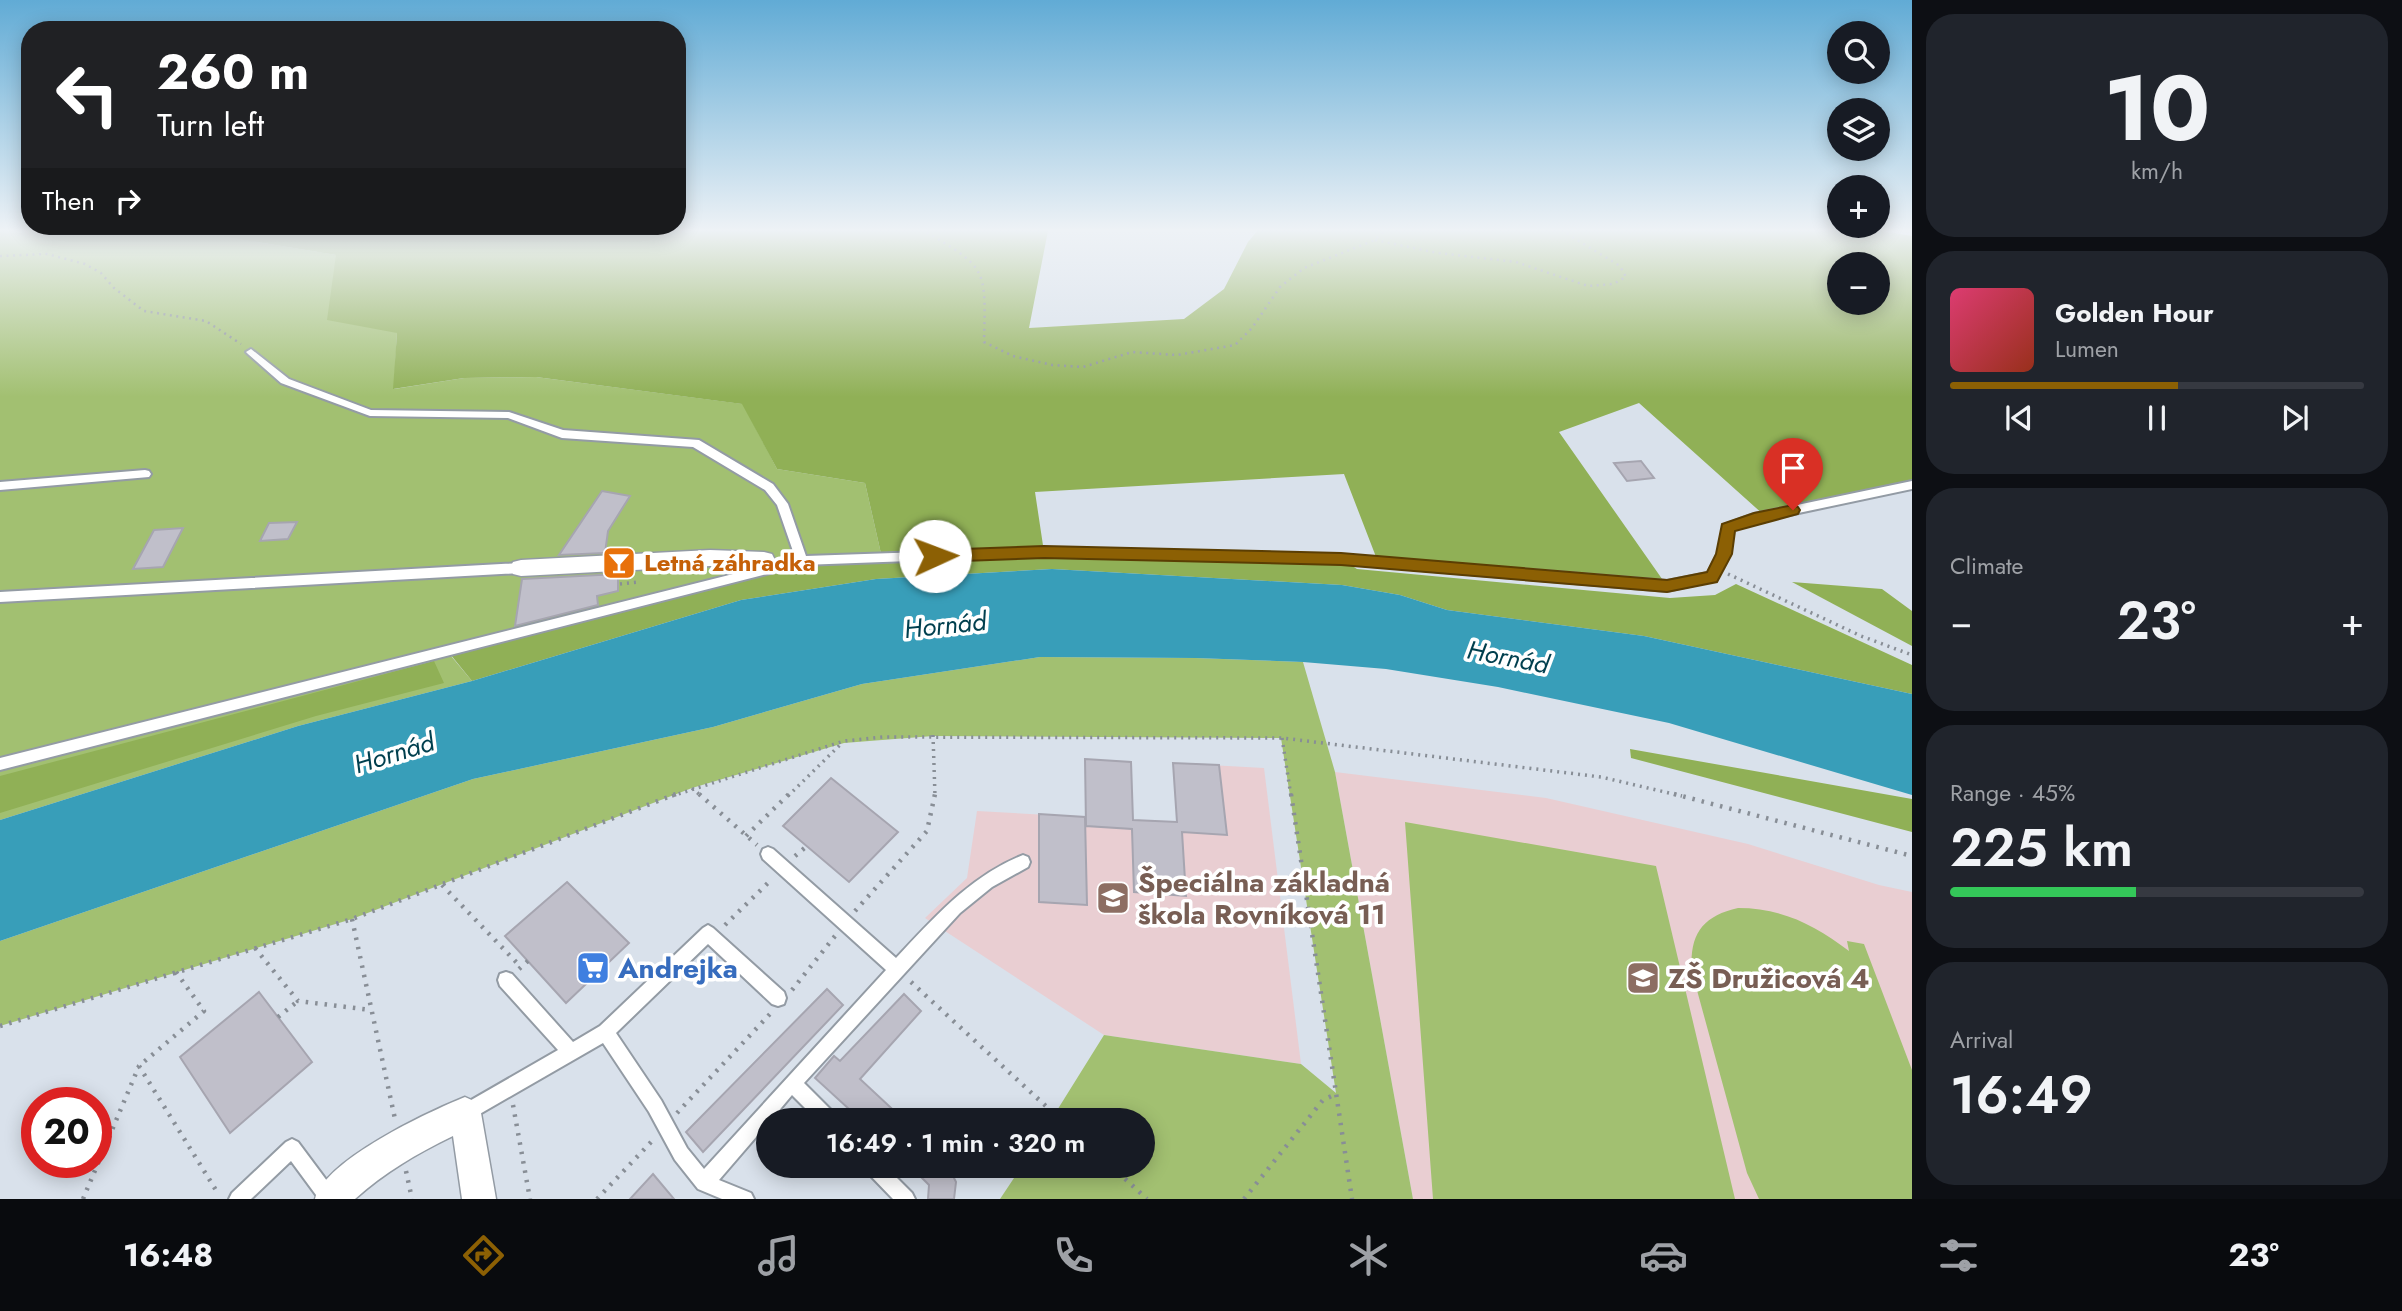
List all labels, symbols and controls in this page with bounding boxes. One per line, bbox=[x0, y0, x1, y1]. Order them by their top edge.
map controls bbox=[1827, 21, 1890, 315]
button: search bbox=[1827, 21, 1890, 84]
text: 260 m bbox=[157, 37, 309, 107]
text: 10 bbox=[2104, 43, 2210, 174]
icon: left bbox=[42, 49, 133, 140]
button: layers bbox=[1827, 98, 1890, 161]
text: Turn left bbox=[157, 102, 264, 148]
text: km/h bbox=[2131, 154, 2183, 188]
button: + bbox=[1827, 175, 1890, 238]
text: Then bbox=[42, 182, 95, 220]
icon: right bbox=[109, 182, 147, 220]
button: − bbox=[1827, 252, 1890, 315]
text: Golden Hour bbox=[2055, 294, 2214, 332]
text: Lumen bbox=[2055, 332, 2119, 366]
icon: previous bbox=[2000, 399, 2038, 437]
icon: pause bbox=[2138, 399, 2176, 437]
icon: next bbox=[2276, 399, 2314, 437]
pin bbox=[1763, 438, 1823, 510]
icon: arrive bbox=[1774, 449, 1812, 487]
position arrow bbox=[898, 519, 972, 593]
bar icon: Letná záhradka bbox=[600, 544, 638, 582]
place label: Letná záhradka bbox=[644, 545, 816, 580]
text: Climate bbox=[1950, 549, 2023, 583]
text: 23° bbox=[2117, 583, 2196, 659]
text: − bbox=[1950, 594, 1972, 649]
text: + bbox=[2341, 594, 2364, 649]
water label: Hornád bbox=[902, 602, 990, 648]
water label: Hornád bbox=[1464, 630, 1554, 684]
water label: Hornád bbox=[349, 722, 441, 783]
text: Range · 45% bbox=[1950, 776, 2075, 810]
text: 225 km bbox=[1950, 810, 2133, 886]
place label: Špeciálna základná škola Rovníková 11 bbox=[1138, 862, 1390, 935]
school or university icon: Špeciálna základná škola Rovníková 11 bbox=[1094, 879, 1132, 917]
place label: Andrejka bbox=[617, 948, 738, 989]
supermarket icon: Andrejka bbox=[574, 949, 612, 987]
place label: ZŠ Družicová 4 bbox=[1668, 958, 1869, 999]
school or university icon: ZŠ Družicová 4 bbox=[1624, 959, 1662, 997]
text: Arrival bbox=[1950, 1023, 2013, 1057]
text: 16:49 bbox=[1950, 1057, 2093, 1133]
speed limit sign: 20 bbox=[21, 1087, 112, 1178]
text: 16:49 · 1 min · 320 m bbox=[826, 1124, 1085, 1162]
icon: directions bbox=[459, 1231, 508, 1280]
icon: music bbox=[754, 1231, 803, 1280]
icon: phone bbox=[1049, 1231, 1098, 1280]
icon: climate bbox=[1344, 1231, 1393, 1280]
icon: car bbox=[1639, 1231, 1688, 1280]
icon: filters bbox=[1934, 1231, 1983, 1280]
text: 16:48 bbox=[123, 1232, 213, 1278]
text: 23° bbox=[2229, 1232, 2279, 1278]

